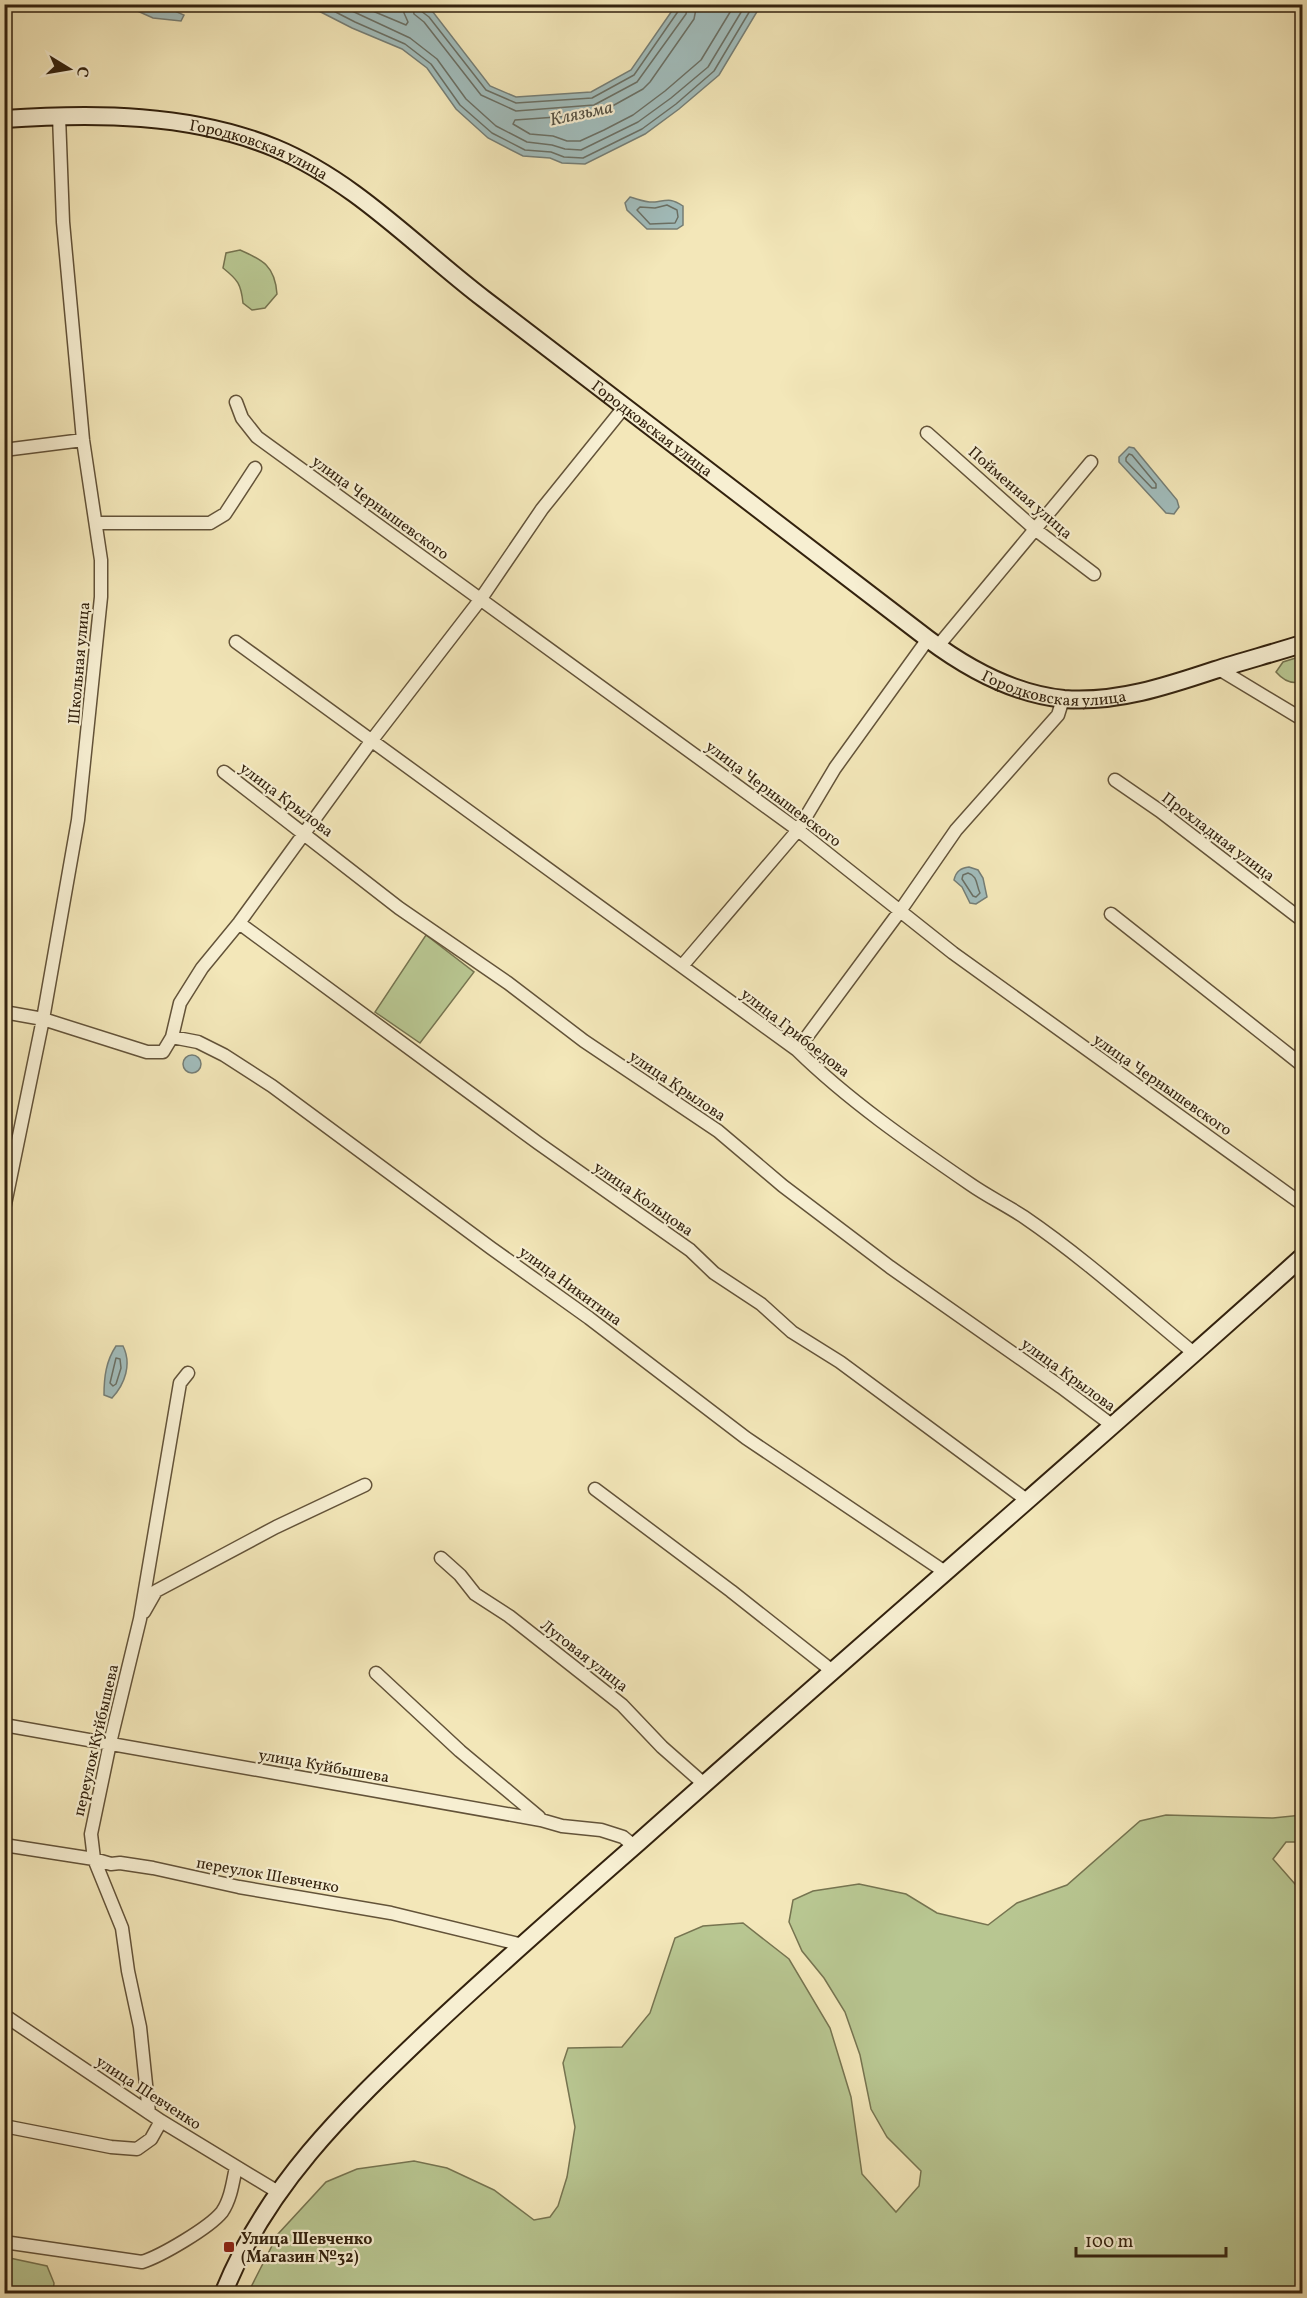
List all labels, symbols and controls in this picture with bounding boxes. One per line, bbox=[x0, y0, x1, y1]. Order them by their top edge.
north arrow bbox=[39, 39, 99, 99]
text: С bbox=[70, 64, 94, 79]
water label: Клязьма bbox=[547, 96, 615, 133]
street label: Городковская улица bbox=[188, 115, 332, 186]
street label: Городковская улица bbox=[586, 376, 717, 483]
street label: Пойменная улица bbox=[963, 442, 1077, 545]
street label: улица Чернышевского bbox=[307, 451, 453, 566]
street label: Школьная улица bbox=[64, 601, 96, 725]
street label: Городковская улица bbox=[977, 666, 1128, 713]
street label: улица Чернышевского bbox=[700, 736, 845, 853]
street label: улица Крылова bbox=[234, 758, 337, 843]
street label: Прохладная улица bbox=[1157, 788, 1279, 888]
street label: улица Грибоедова bbox=[736, 984, 854, 1083]
street label: улица Чернышевского bbox=[1088, 1029, 1236, 1142]
street label: улица Крылова bbox=[624, 1046, 730, 1127]
street label: улица Кольцова bbox=[588, 1157, 697, 1242]
street label: улица Никитина bbox=[514, 1242, 626, 1332]
street label: улица Крылова bbox=[1016, 1334, 1120, 1418]
street label: Луговая улица bbox=[535, 1615, 632, 1698]
street label: переулок Куйбышева bbox=[69, 1662, 125, 1819]
street label: улица Куйбышева bbox=[256, 1745, 391, 1789]
street label: переулок Шевченко bbox=[194, 1853, 341, 1899]
street label: улица Шевченко bbox=[91, 2051, 205, 2136]
scale bar bbox=[1076, 2220, 1226, 2258]
place label: Улица Шевченко (Магазин №32) bbox=[241, 2229, 372, 2269]
text: 100 m bbox=[1085, 2230, 1134, 2255]
marker: Улица Шевченко (Магазин №32) bbox=[222, 2240, 236, 2254]

